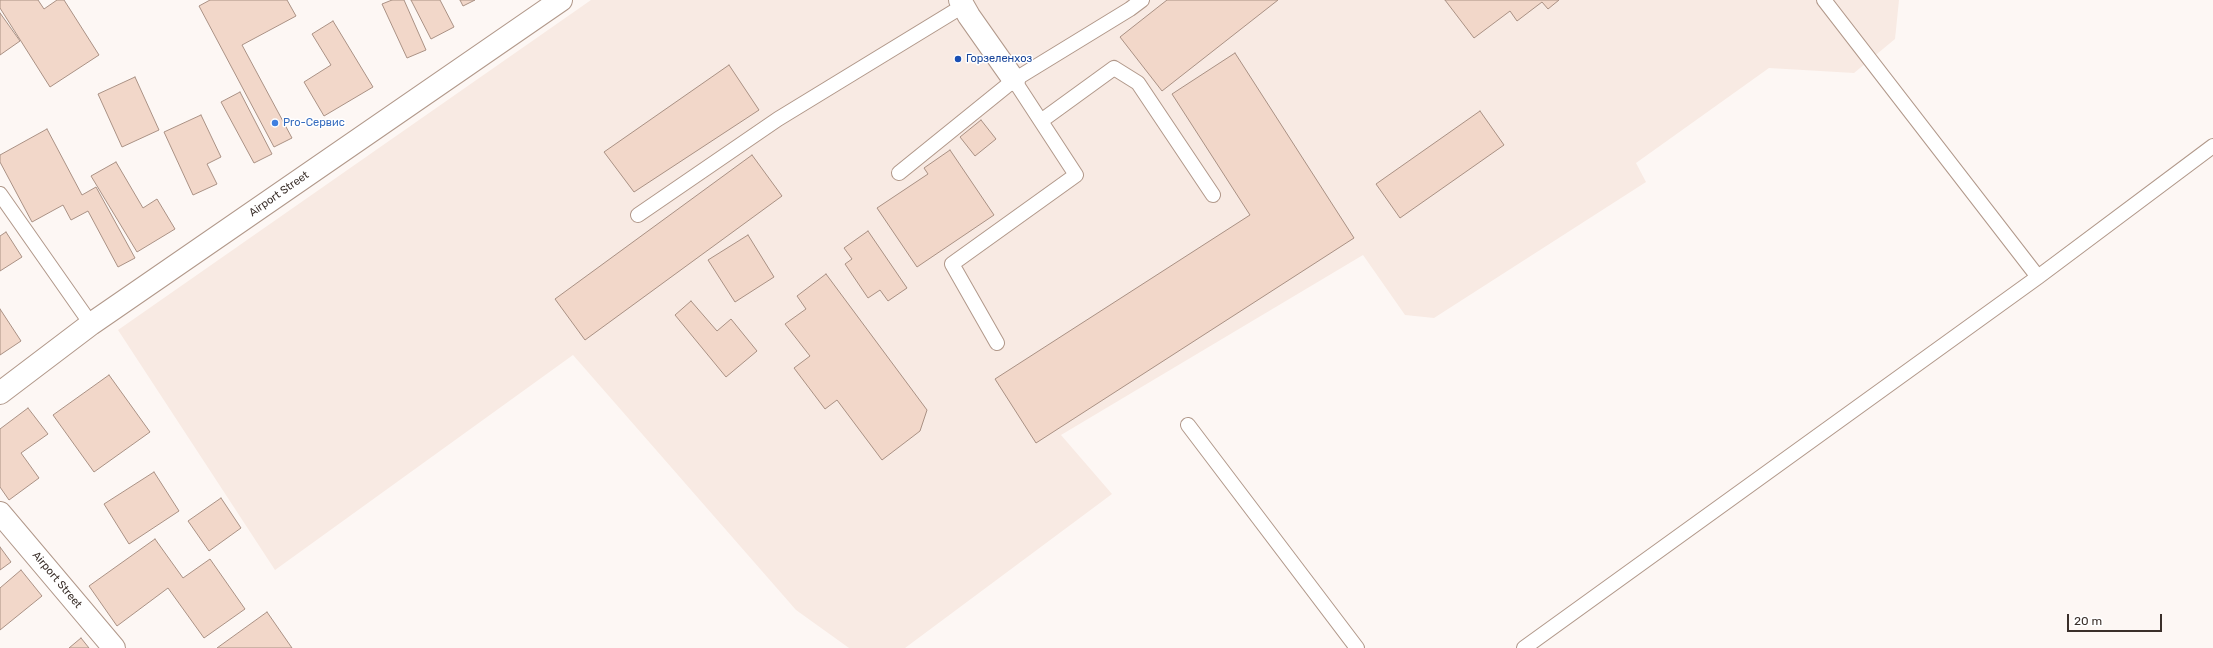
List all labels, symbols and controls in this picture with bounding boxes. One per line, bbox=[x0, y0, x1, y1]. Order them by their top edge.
place label: Горзеленхоз bbox=[966, 52, 1032, 66]
marker: Горзеленхоз bbox=[953, 54, 963, 64]
place label: Pro-Сервис bbox=[283, 116, 345, 130]
marker: Pro-Сервис bbox=[270, 118, 280, 128]
street label: Airport Street bbox=[247, 169, 311, 219]
street label: Airport Street bbox=[29, 549, 85, 611]
scale bar bbox=[2069, 606, 2164, 632]
text: 20 m bbox=[2074, 614, 2102, 628]

